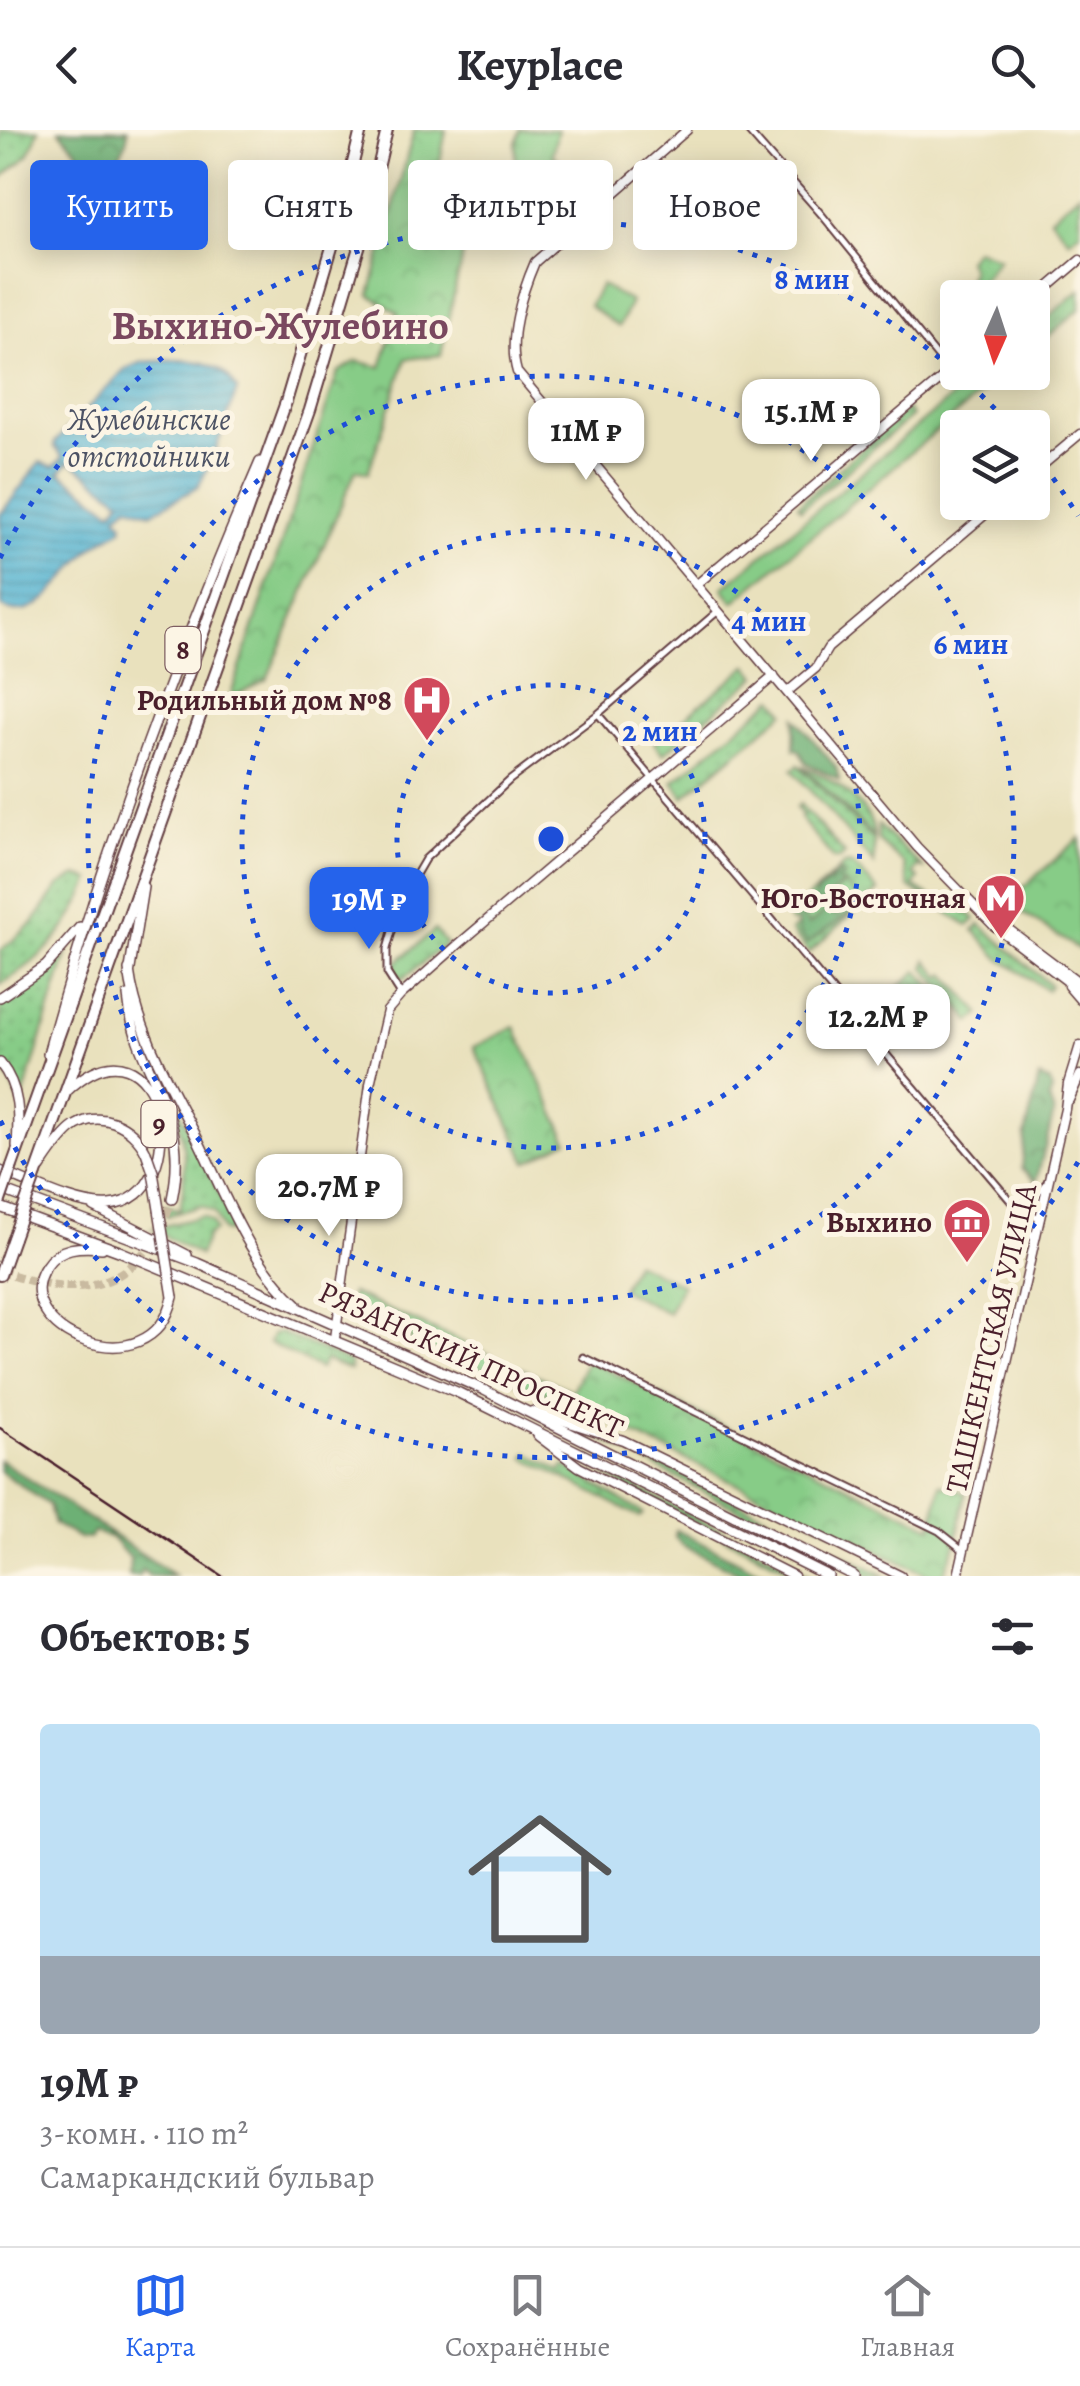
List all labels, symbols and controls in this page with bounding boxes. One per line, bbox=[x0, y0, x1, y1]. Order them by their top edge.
text: Keyplace bbox=[457, 34, 623, 96]
icon: back bbox=[40, 38, 95, 93]
icon: search bbox=[985, 38, 1040, 93]
chip: Купить bbox=[30, 160, 208, 250]
chip: Снять bbox=[228, 160, 388, 250]
chip: Фильтры bbox=[408, 160, 613, 250]
chip: Новое bbox=[633, 160, 797, 250]
text: 8 мин bbox=[774, 259, 850, 299]
north arrow bbox=[940, 280, 1050, 390]
map controls bbox=[940, 280, 1050, 520]
district label: Выхино-Жулебино bbox=[111, 298, 449, 353]
pin: 15.1M ₽ bbox=[719, 379, 903, 464]
text: 15.1M ₽ bbox=[764, 389, 858, 433]
water label: Жулебинские отстойники bbox=[66, 397, 231, 478]
pin: 11M ₽ bbox=[516, 398, 656, 483]
text: 11M ₽ bbox=[550, 408, 622, 452]
button: layers bbox=[940, 410, 1050, 520]
text: 4 мин bbox=[731, 601, 807, 641]
text: 6 мин bbox=[934, 624, 1008, 664]
road number: 8 bbox=[166, 627, 200, 673]
hospital icon: Родильный дом №8 bbox=[401, 674, 453, 742]
place label: Родильный дом №8 bbox=[137, 680, 392, 720]
text: 2 мин bbox=[622, 711, 698, 751]
centre of rings bbox=[533, 821, 569, 857]
pin: 19M ₽ bbox=[299, 867, 439, 952]
metro station icon: Юго-Восточная bbox=[975, 872, 1027, 940]
text: 19M ₽ bbox=[331, 877, 407, 921]
place label: Юго-Восточная bbox=[760, 878, 966, 918]
pin: 12.2M ₽ bbox=[786, 984, 970, 1069]
text: 12.2M ₽ bbox=[828, 994, 928, 1038]
road number: 9 bbox=[142, 1101, 176, 1147]
pin: 20.7M ₽ bbox=[237, 1154, 421, 1239]
text: 20.7M ₽ bbox=[278, 1164, 380, 1208]
street label: ТАШКЕНТСКАЯ УЛИЦА bbox=[936, 1179, 1046, 1497]
museum icon: Выхино bbox=[941, 1196, 993, 1264]
place label: Выхино bbox=[826, 1202, 932, 1242]
street label: РЯЗАНСКИЙ ПРОСПЕКТ bbox=[312, 1272, 630, 1449]
text: Объектов: 5 bbox=[40, 1608, 251, 1665]
icon: filters bbox=[985, 1609, 1040, 1664]
icon: home bbox=[450, 1789, 630, 1969]
text: 19M ₽ bbox=[40, 2054, 138, 2111]
text: 3-комн. · 110 m² bbox=[40, 2111, 248, 2155]
text: Самаркандский бульвар bbox=[40, 2155, 375, 2199]
tab: Карта bbox=[125, 2268, 195, 2366]
tab: Сохранённые bbox=[445, 2268, 610, 2366]
tab: Главная bbox=[860, 2268, 955, 2366]

